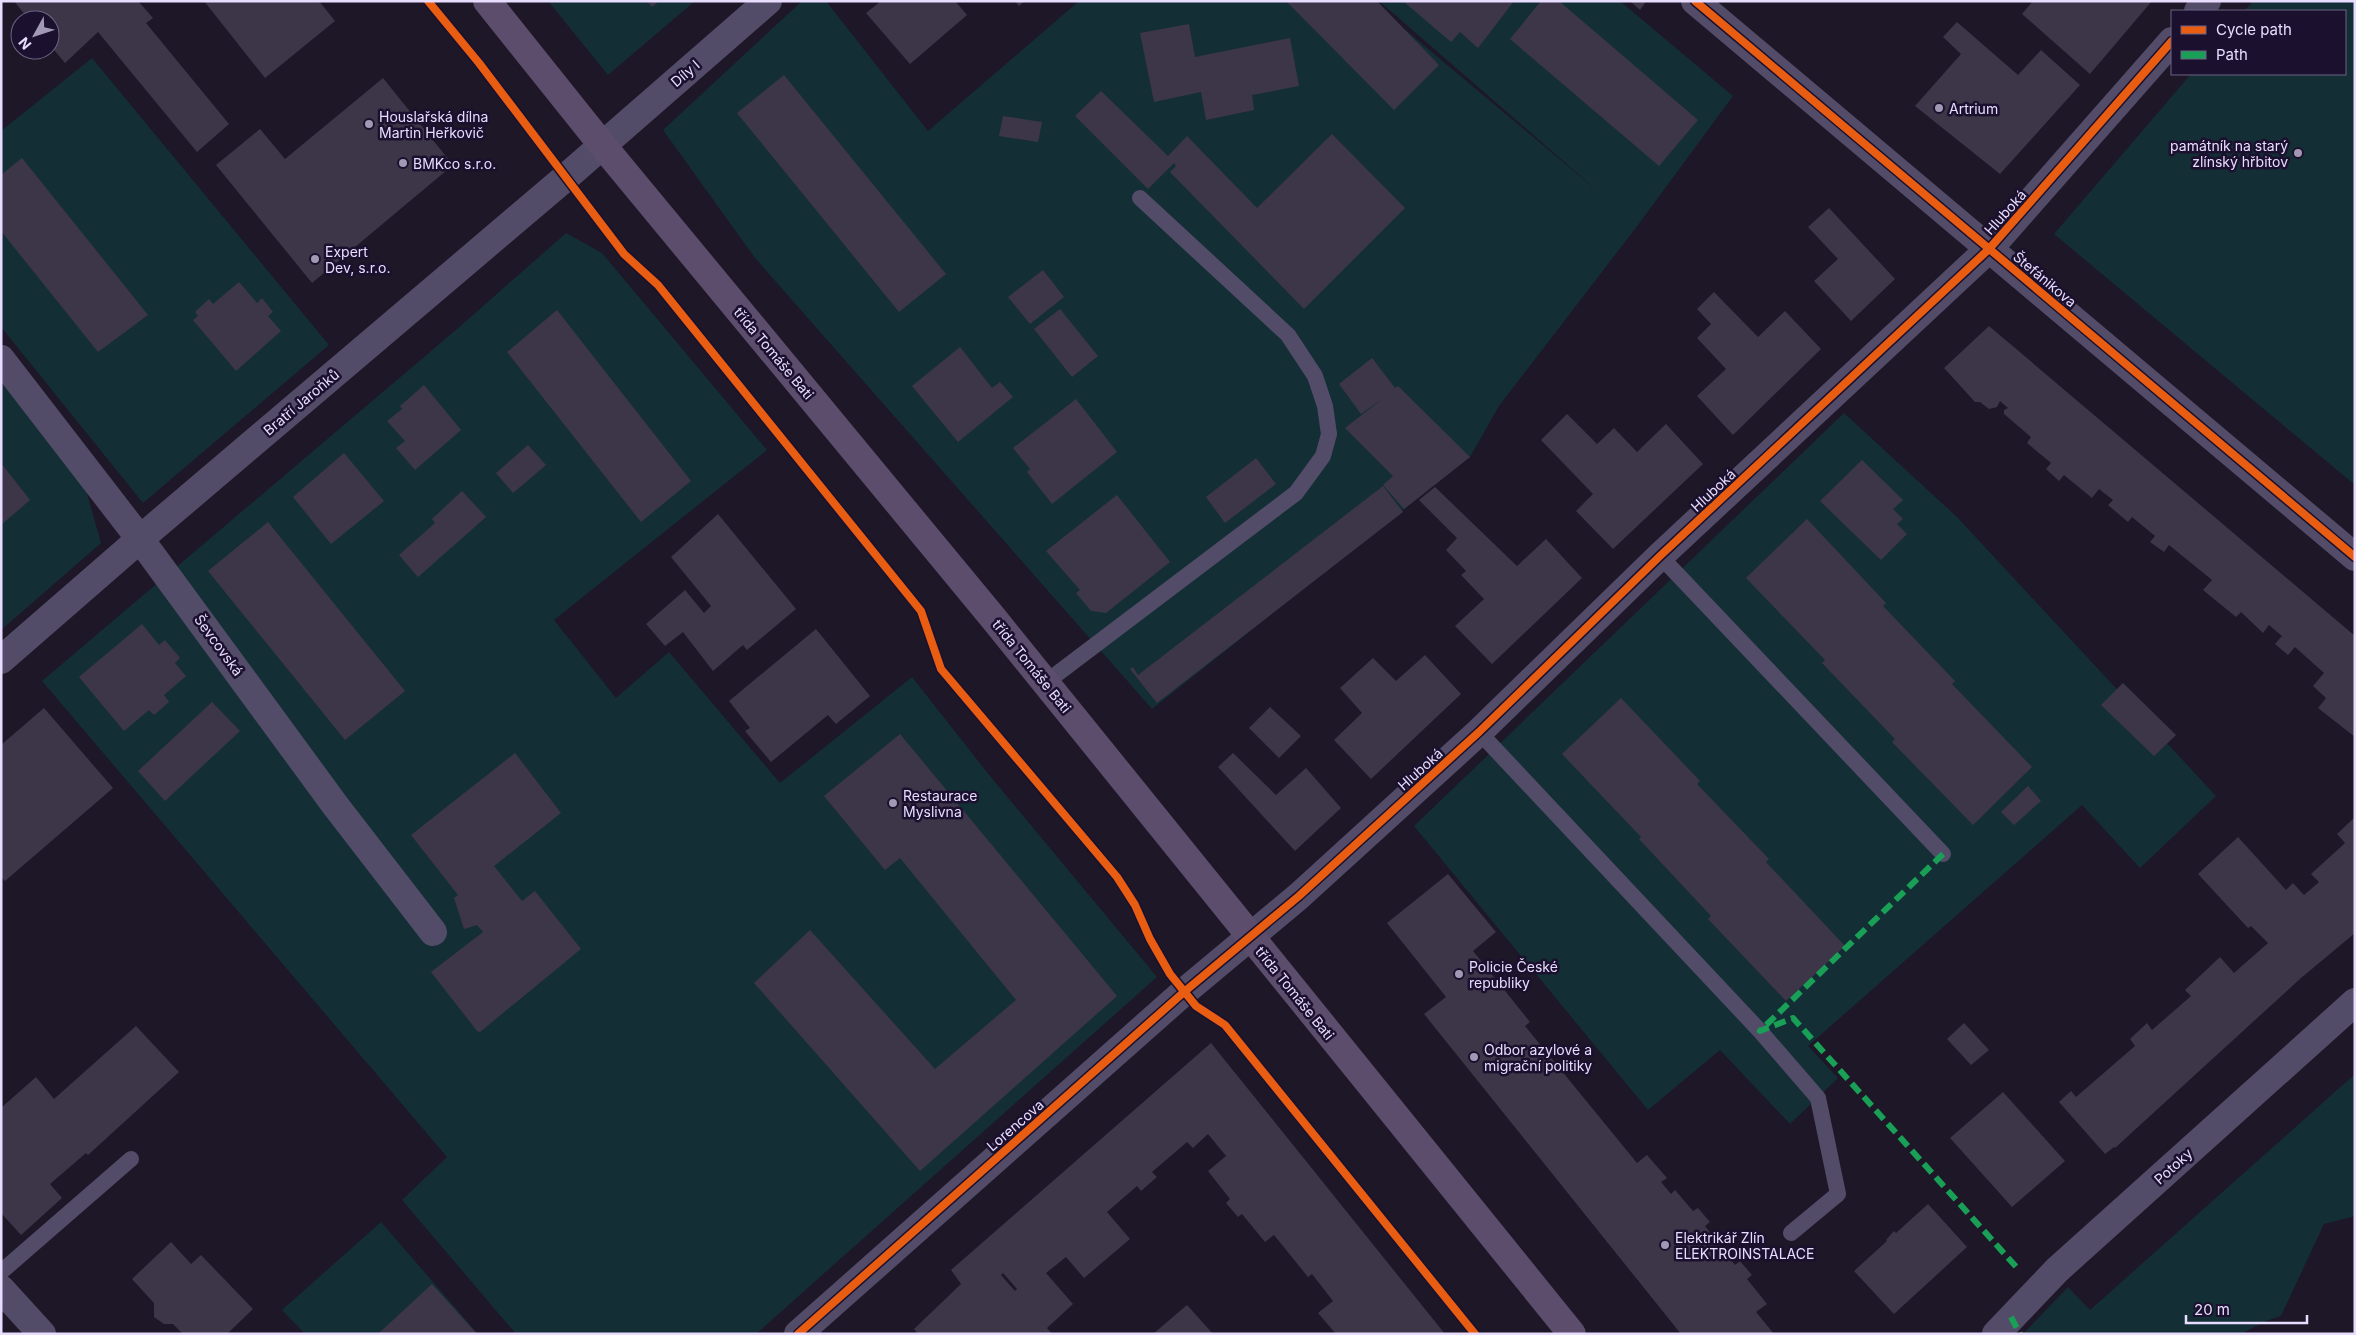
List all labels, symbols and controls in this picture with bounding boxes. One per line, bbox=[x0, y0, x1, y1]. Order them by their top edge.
north arrow bbox=[10, 10, 60, 60]
legend bbox=[2171, 10, 2346, 75]
text: Cycle path bbox=[2216, 20, 2292, 39]
text: N bbox=[15, 34, 35, 53]
text: Path bbox=[2216, 45, 2248, 64]
street label: Díly I bbox=[667, 56, 703, 90]
place label: Artrium bbox=[1949, 100, 1998, 117]
marker: Artrium bbox=[1933, 102, 1945, 114]
place label: Houslařská dílna Martin Heřkovič bbox=[379, 108, 488, 141]
marker: Houslařská dílna Martin Heřkovič bbox=[363, 118, 375, 130]
place label: památník na starý zlínský hřbitov bbox=[2170, 137, 2288, 170]
marker: památník na starý zlínský hřbitov bbox=[2292, 147, 2304, 159]
place label: BMKco s.r.o. bbox=[413, 155, 496, 172]
marker: BMKco s.r.o. bbox=[397, 157, 409, 169]
street label: Hluboká bbox=[1980, 186, 2030, 238]
place label: Expert Dev, s.r.o. bbox=[325, 243, 391, 276]
street label: Štefánikova bbox=[2010, 248, 2080, 310]
marker: Expert Dev, s.r.o. bbox=[309, 253, 321, 265]
street label: třída Tomáše Bati bbox=[731, 304, 817, 402]
street label: Bratří Jaroňků bbox=[260, 366, 342, 438]
street label: Hluboká bbox=[1687, 465, 1739, 515]
street label: Ševcovská bbox=[191, 611, 247, 679]
street label: třída Tomáše Bati bbox=[989, 616, 1075, 716]
street label: Hluboká bbox=[1394, 744, 1446, 794]
place label: Restaurace Myslivna bbox=[903, 787, 977, 820]
marker: Restaurace Myslivna bbox=[887, 797, 899, 809]
street label: třída Tomáše Bati bbox=[1252, 943, 1338, 1043]
place label: Policie České republiky bbox=[1469, 958, 1558, 991]
marker: Policie České republiky bbox=[1453, 968, 1465, 980]
place label: Odbor azylové a migrační politiky bbox=[1484, 1041, 1592, 1074]
marker: Odbor azylové a migrační politiky bbox=[1468, 1051, 1480, 1063]
street label: Lorencova bbox=[983, 1096, 1047, 1154]
street label: Potoky bbox=[2150, 1144, 2196, 1188]
place label: Elektrikář Zlín ELEKTROINSTALACE bbox=[1675, 1229, 1814, 1262]
marker: Elektrikář Zlín ELEKTROINSTALACE bbox=[1659, 1239, 1671, 1251]
scale bar bbox=[2186, 1292, 2307, 1324]
text: 20 m bbox=[2194, 1300, 2230, 1319]

